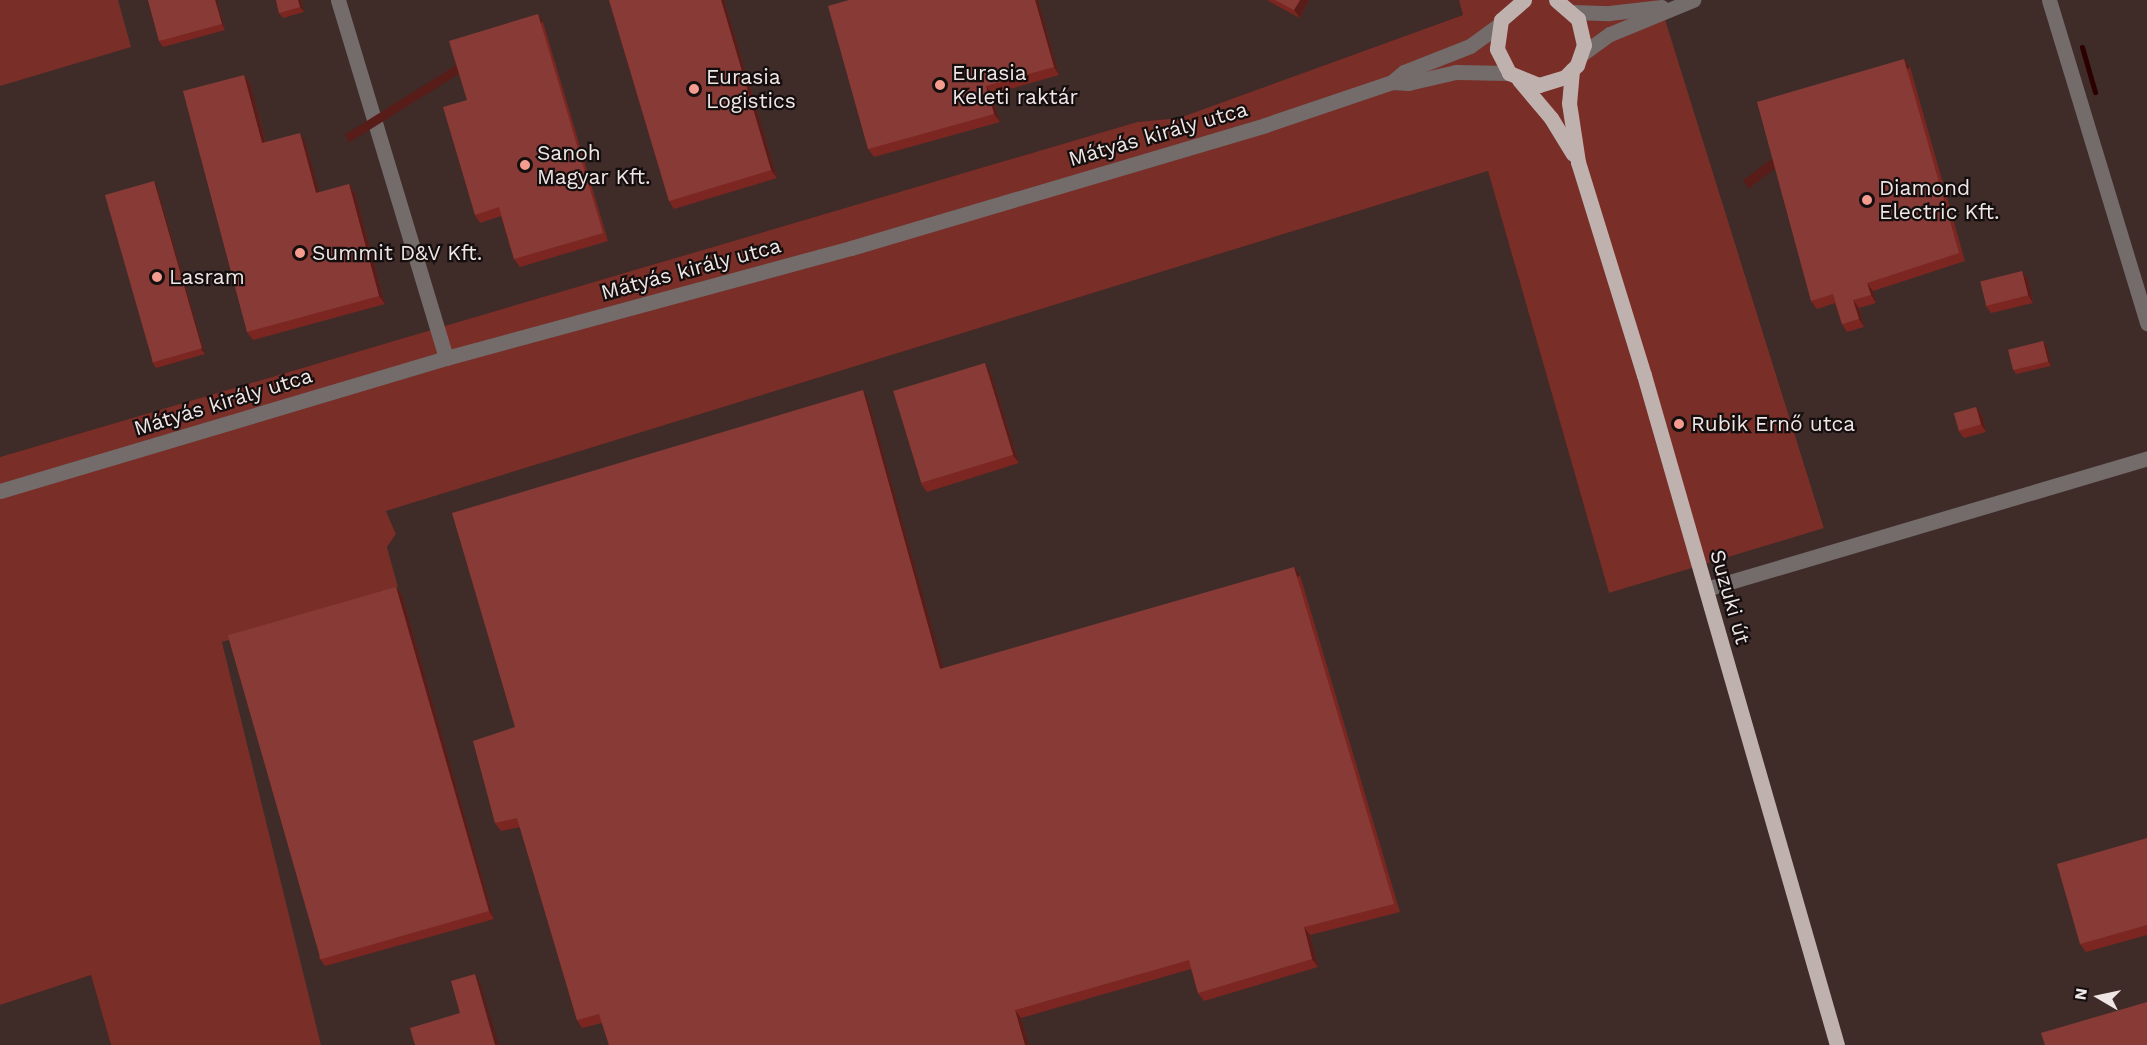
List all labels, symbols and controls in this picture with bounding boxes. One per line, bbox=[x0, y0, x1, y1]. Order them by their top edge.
place label: Eurasia Keleti raktár bbox=[952, 60, 1078, 110]
place label: Eurasia Logistics bbox=[706, 64, 796, 114]
marker: Eurasia Keleti raktár bbox=[933, 78, 947, 92]
marker: Eurasia Logistics bbox=[687, 82, 701, 96]
street label: Mátyás király utca bbox=[1065, 96, 1251, 172]
place label: Sanoh Magyar Kft. bbox=[537, 140, 651, 190]
marker: Sanoh Magyar Kft. bbox=[518, 158, 532, 172]
place label: Diamond Electric Kft. bbox=[1879, 175, 2000, 225]
marker: Diamond Electric Kft. bbox=[1860, 193, 1874, 207]
street label: Mátyás király utca bbox=[598, 233, 784, 305]
place label: Summit D&V Kft. bbox=[312, 240, 483, 266]
marker: Summit D&V Kft. bbox=[293, 246, 307, 260]
place label: Lasram bbox=[169, 264, 245, 290]
marker: Lasram bbox=[150, 270, 164, 284]
street label: Mátyás király utca bbox=[131, 363, 315, 441]
place label: Rubik Ernő utca bbox=[1691, 411, 1856, 437]
marker: Rubik Ernő utca bbox=[1672, 417, 1686, 431]
street label: Suzuki út bbox=[1705, 547, 1755, 647]
north arrow bbox=[2069, 967, 2129, 1027]
text: N bbox=[2070, 987, 2091, 1001]

